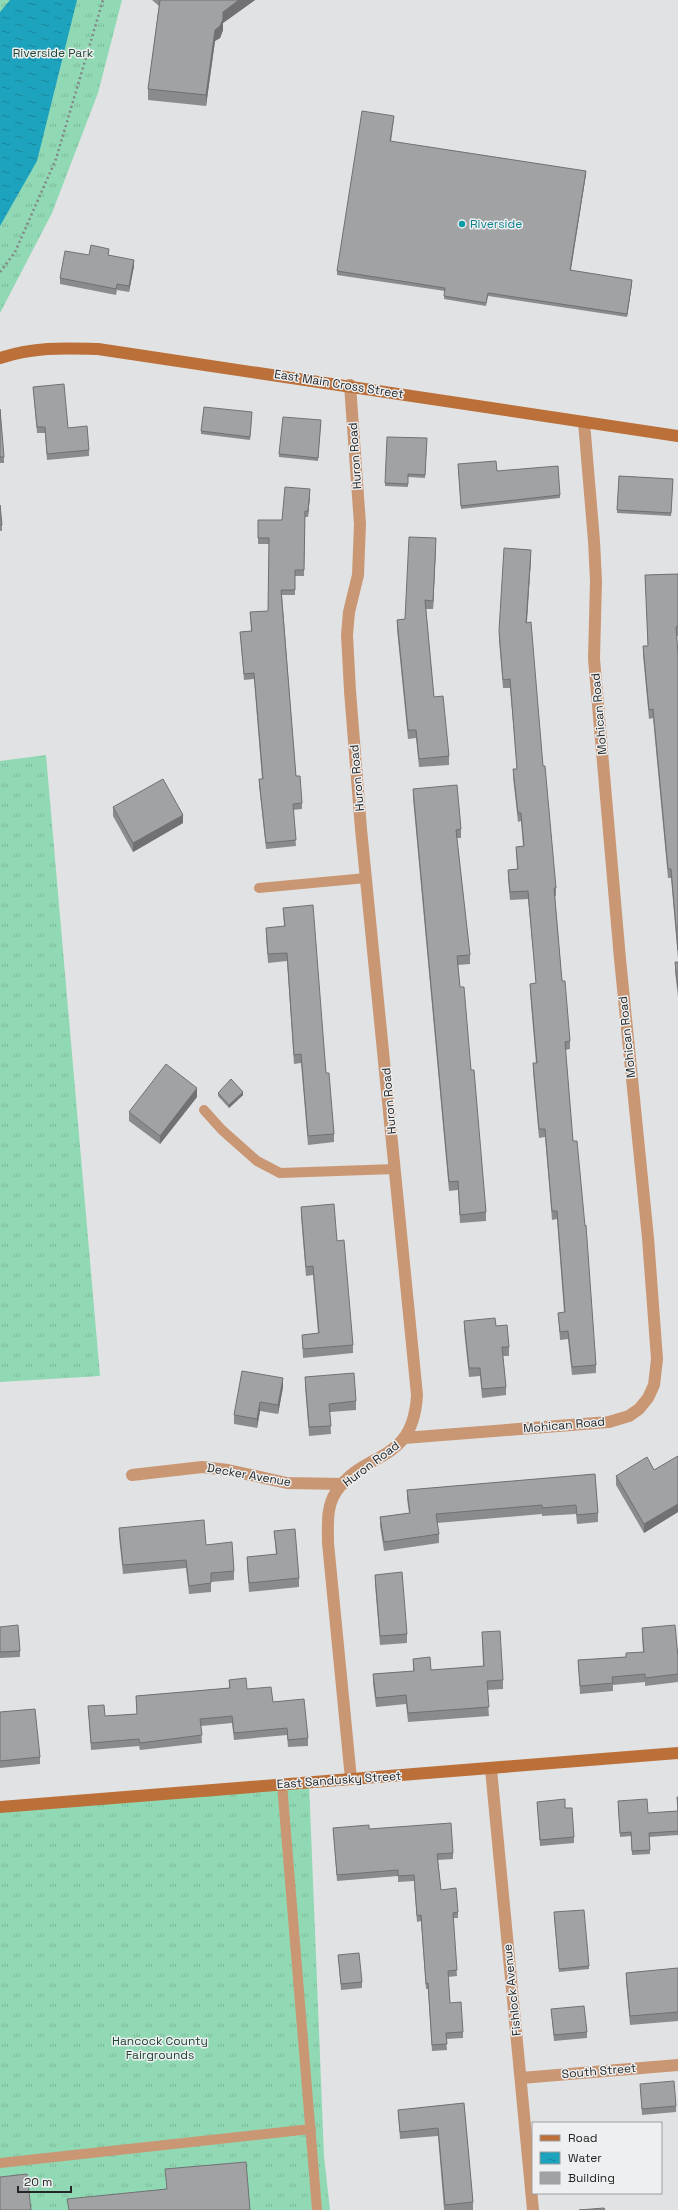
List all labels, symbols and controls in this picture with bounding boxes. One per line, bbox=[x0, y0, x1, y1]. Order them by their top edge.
park label: Riverside Park bbox=[13, 45, 94, 61]
place label: Riverside bbox=[470, 216, 522, 232]
marker: Riverside bbox=[457, 219, 467, 229]
street label: East Main Cross Street bbox=[273, 366, 405, 402]
street label: Huron Road bbox=[345, 422, 365, 490]
street label: Mohican Road bbox=[587, 672, 611, 756]
street label: Huron Road bbox=[346, 744, 368, 812]
street label: Mohican Road bbox=[615, 995, 639, 1079]
street label: Huron Road bbox=[378, 1067, 400, 1135]
street label: Mohican Road bbox=[522, 1413, 606, 1437]
street label: Huron Road bbox=[339, 1437, 403, 1491]
street label: Decker Avenue bbox=[206, 1460, 292, 1490]
street label: East Sandusky Street bbox=[276, 1768, 402, 1792]
street label: Fishlock Avenue bbox=[499, 1943, 525, 2037]
park label: Hancock County Fairgrounds bbox=[112, 2033, 208, 2063]
street label: South Street bbox=[561, 2060, 637, 2082]
legend bbox=[532, 2122, 662, 2194]
text: Road bbox=[568, 2130, 597, 2146]
text: Water bbox=[568, 2150, 602, 2166]
scale bar bbox=[18, 2168, 71, 2194]
text: Building bbox=[568, 2170, 615, 2186]
text: 20 m bbox=[24, 2174, 52, 2190]

